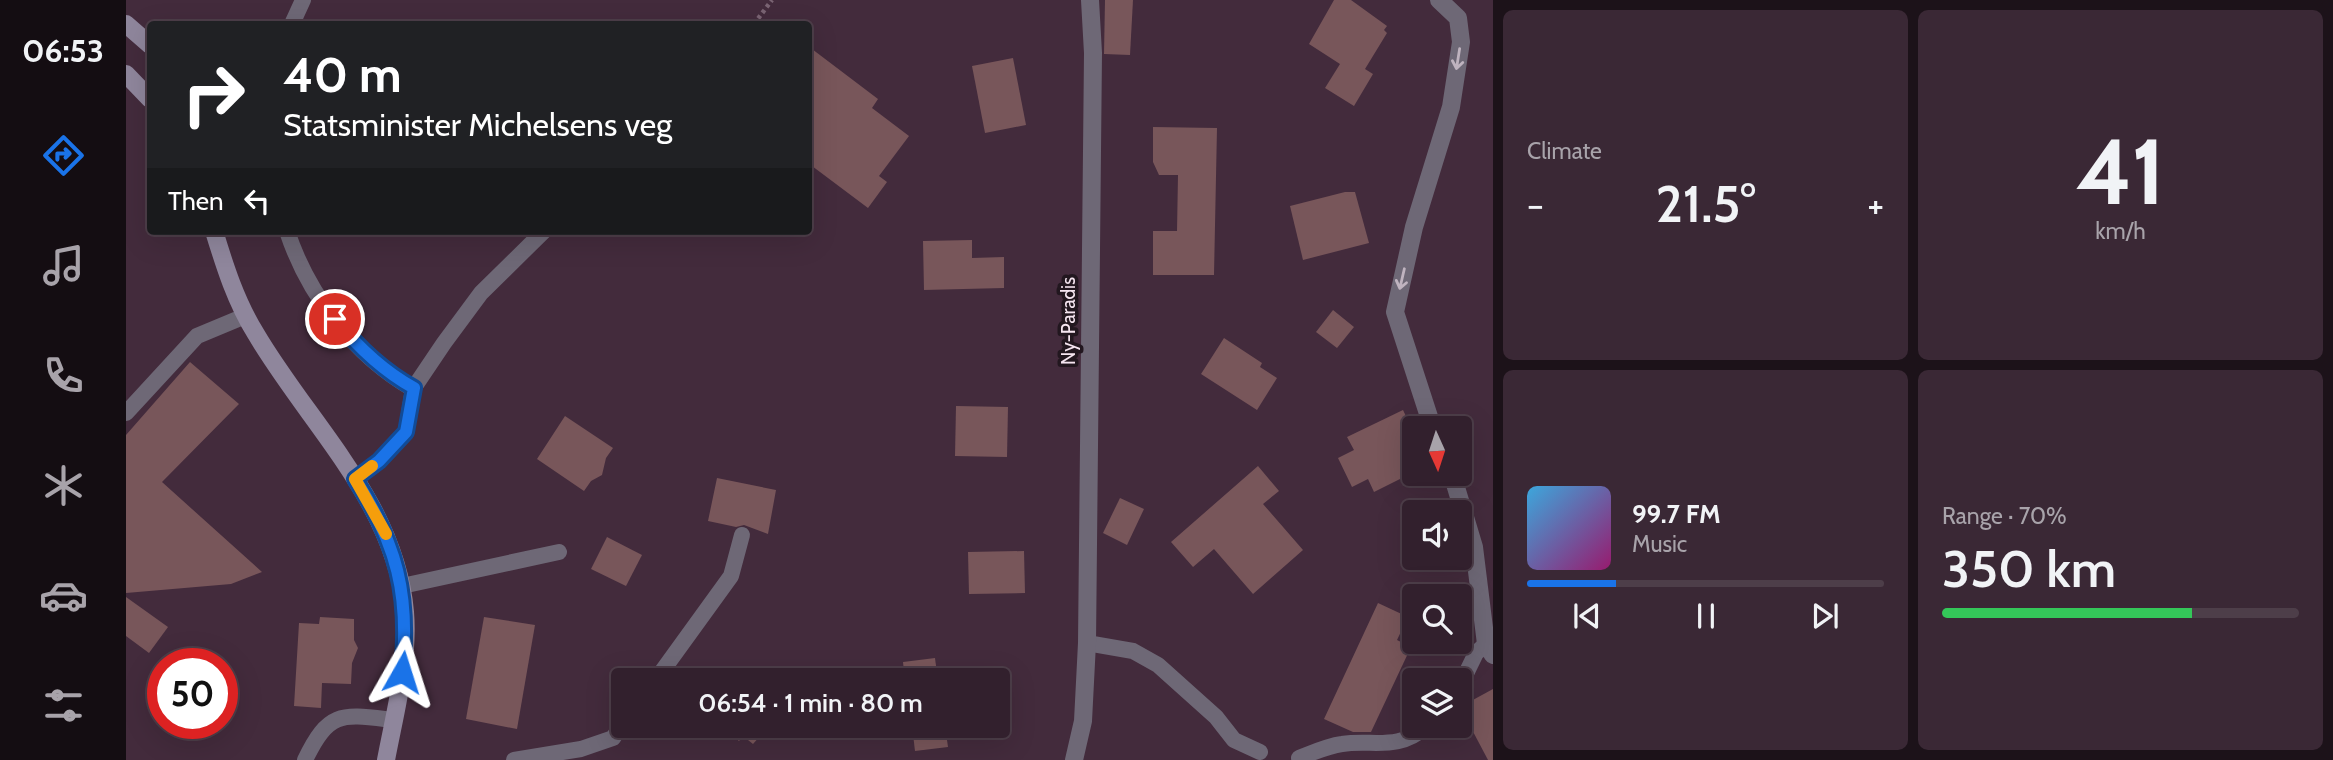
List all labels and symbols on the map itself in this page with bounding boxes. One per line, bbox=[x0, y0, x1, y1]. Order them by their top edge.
one-way arrow bbox=[1451, 47, 1464, 70]
one-way arrow bbox=[1395, 267, 1408, 290]
street label: Ny-Paradis bbox=[1057, 277, 1080, 365]
pin bbox=[305, 289, 365, 349]
north arrow bbox=[1402, 416, 1472, 486]
position arrow bbox=[365, 635, 439, 709]
speed limit sign: 50 bbox=[147, 648, 238, 739]

